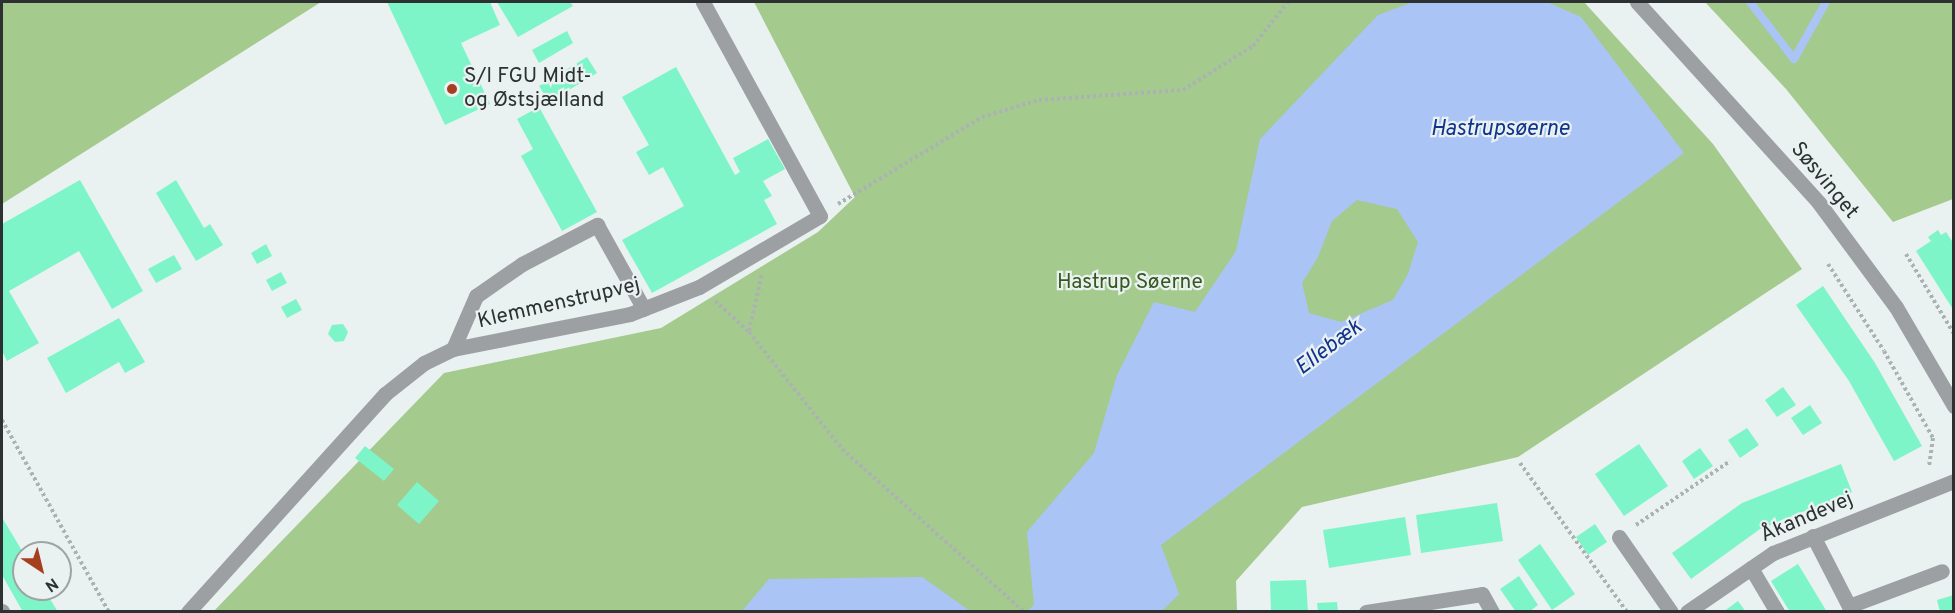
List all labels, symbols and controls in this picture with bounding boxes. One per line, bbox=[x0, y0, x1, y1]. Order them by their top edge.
place label: S/I FGU Midt- og Østsjælland bbox=[464, 64, 604, 114]
marker: S/I FGU Midt- og Østsjælland bbox=[445, 82, 459, 96]
water label: Hastrupsøerne bbox=[1431, 117, 1569, 143]
street label: Søsvinget bbox=[1785, 138, 1863, 224]
park label: Hastrup Søerne bbox=[1057, 270, 1203, 296]
street label: Klemmenstrupvej bbox=[475, 273, 643, 335]
water label: Ellebæk bbox=[1291, 314, 1367, 382]
street label: Åkandevej bbox=[1757, 487, 1857, 549]
north arrow bbox=[12, 541, 72, 601]
text: N bbox=[41, 573, 62, 596]

